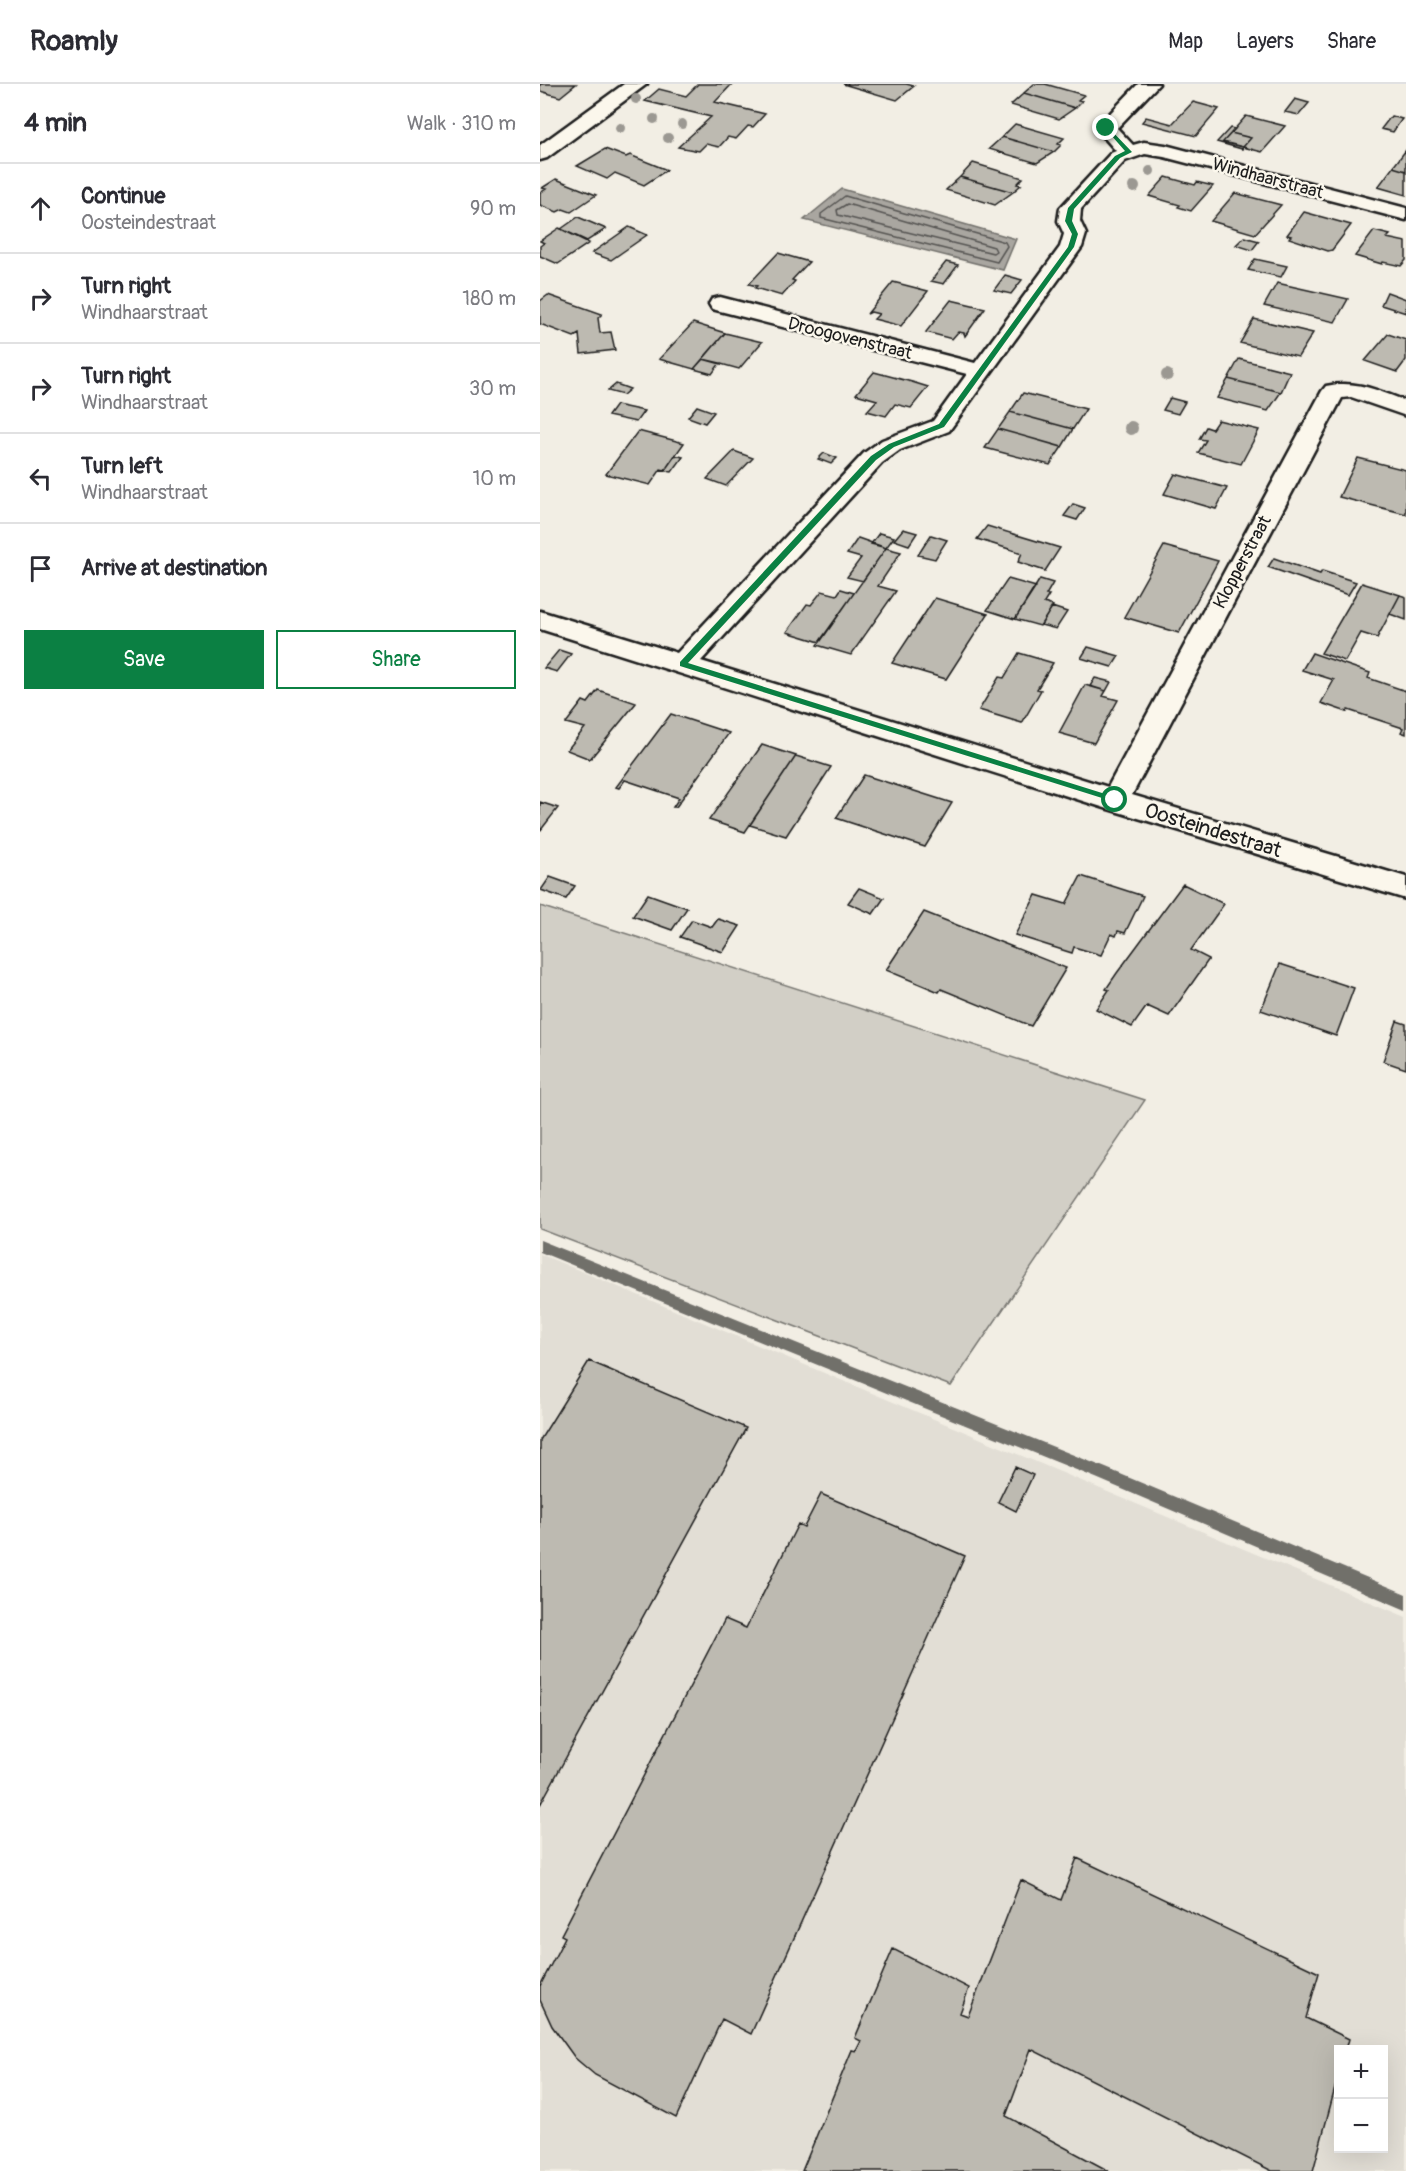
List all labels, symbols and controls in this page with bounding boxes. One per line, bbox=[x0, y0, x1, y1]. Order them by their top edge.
text: Roamly bbox=[30, 24, 118, 59]
text: Map bbox=[1168, 28, 1203, 55]
text: Layers bbox=[1236, 28, 1294, 55]
text: Share bbox=[1327, 28, 1376, 55]
text: 4 min bbox=[24, 107, 87, 139]
text: Walk · 310 m bbox=[407, 111, 516, 136]
route end bbox=[1092, 114, 1118, 140]
street label: Windhaarstraat bbox=[1210, 153, 1327, 205]
text: Continue bbox=[81, 182, 165, 210]
icon: ahead bbox=[24, 192, 57, 225]
text: 90 m bbox=[470, 196, 516, 221]
text: Oosteindestraat bbox=[81, 210, 216, 235]
text: Turn right bbox=[81, 272, 171, 300]
icon: right bbox=[24, 282, 57, 315]
text: 180 m bbox=[462, 286, 516, 311]
text: Windhaarstraat bbox=[81, 300, 208, 325]
street label: Droogovenstraat bbox=[785, 312, 915, 365]
text: Turn right bbox=[81, 362, 171, 390]
icon: right bbox=[24, 372, 57, 405]
text: 30 m bbox=[469, 376, 516, 401]
text: Windhaarstraat bbox=[81, 390, 208, 415]
text: Turn left bbox=[81, 452, 163, 480]
icon: left bbox=[24, 462, 57, 495]
text: 10 m bbox=[472, 466, 516, 491]
text: Windhaarstraat bbox=[81, 480, 208, 505]
street label: Klopperstraat bbox=[1208, 511, 1277, 613]
icon: arrive bbox=[24, 552, 57, 585]
text: Arrive at destination bbox=[81, 554, 267, 582]
button: Save bbox=[24, 630, 264, 689]
button: Share bbox=[276, 630, 516, 689]
route start bbox=[1101, 786, 1127, 812]
street label: Oosteindestraat bbox=[1141, 797, 1285, 864]
map controls bbox=[1334, 2045, 1388, 2153]
button: + bbox=[1334, 2045, 1388, 2099]
button: − bbox=[1334, 2099, 1388, 2153]

